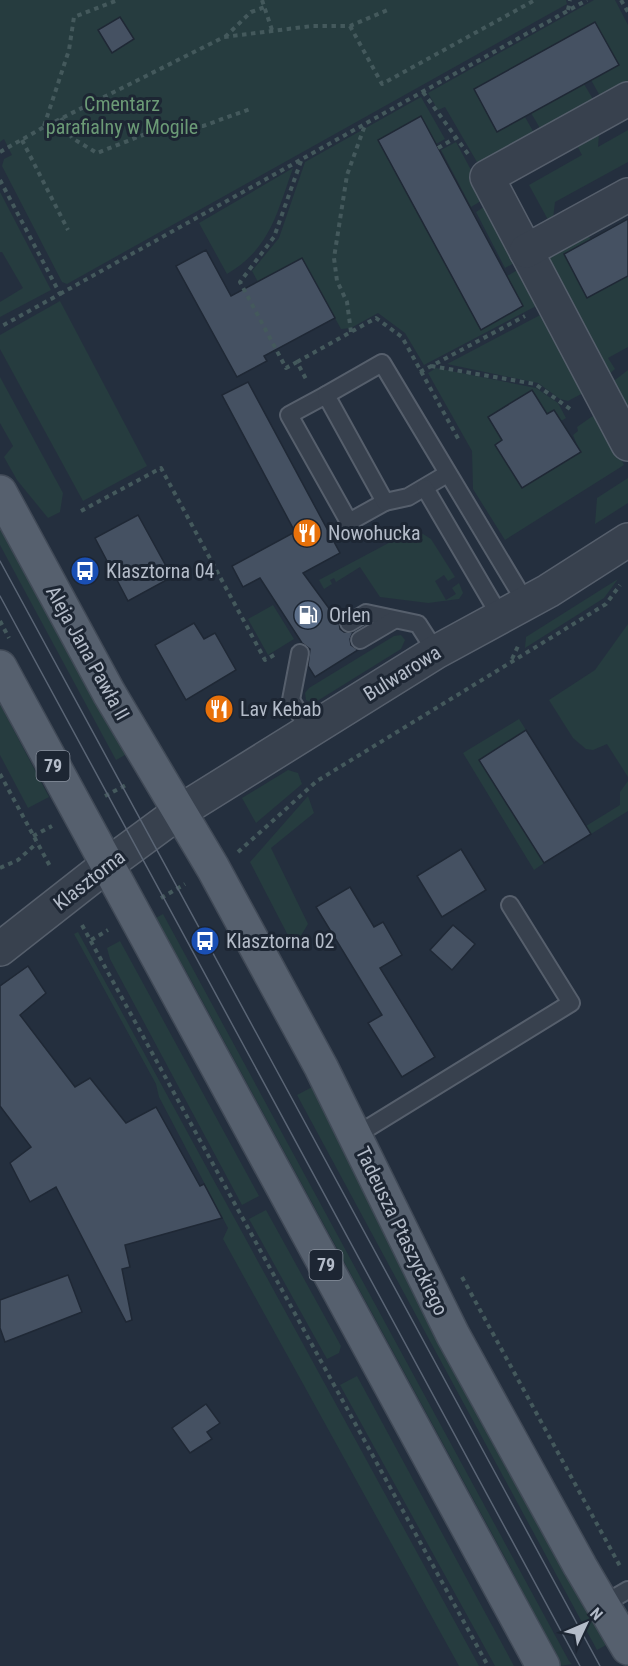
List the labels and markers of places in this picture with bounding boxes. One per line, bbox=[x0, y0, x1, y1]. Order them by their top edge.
restaurant icon: Nowohucka bbox=[291, 517, 323, 549]
place label: Nowohucka bbox=[328, 521, 421, 545]
bus stop icon: Klasztorna 04 bbox=[69, 555, 101, 587]
place label: Klasztorna 04 bbox=[106, 559, 215, 583]
fuel station icon: Orlen bbox=[292, 599, 324, 631]
place label: Orlen bbox=[329, 603, 371, 627]
restaurant icon: Lav Kebab bbox=[203, 693, 235, 725]
place label: Lav Kebab bbox=[240, 697, 321, 721]
bus stop icon: Klasztorna 02 bbox=[189, 925, 221, 957]
place label: Klasztorna 02 bbox=[226, 929, 335, 953]

